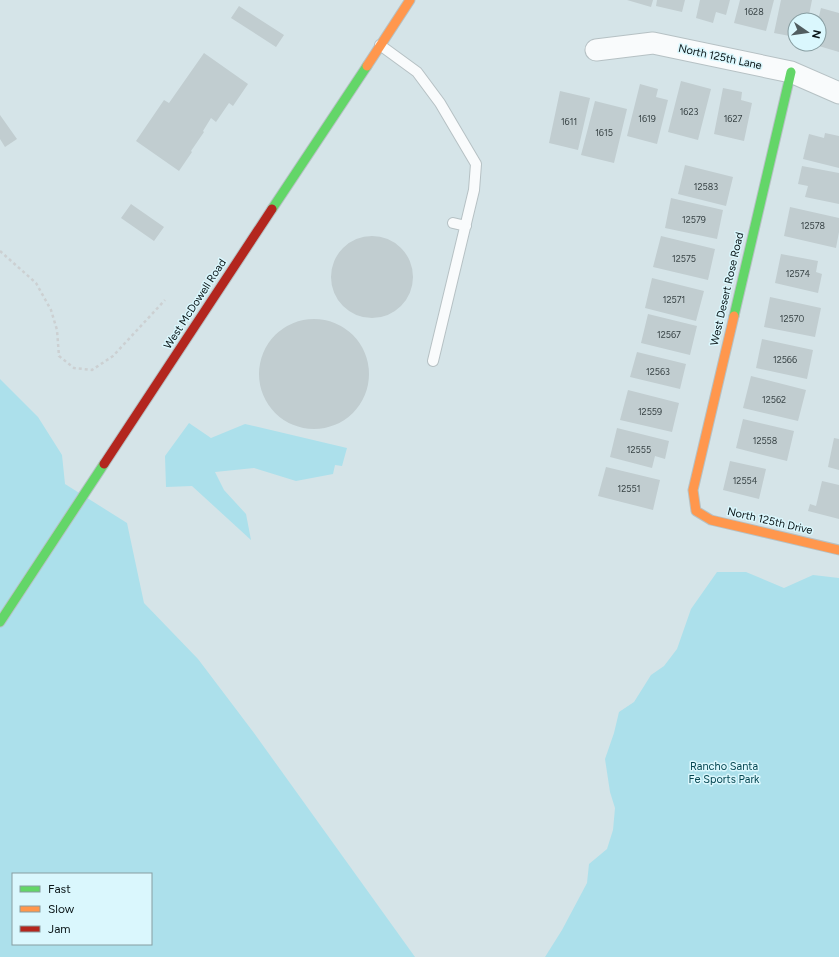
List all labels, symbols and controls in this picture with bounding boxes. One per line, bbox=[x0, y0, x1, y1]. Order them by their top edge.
house number: 1628 bbox=[744, 6, 764, 17]
north arrow bbox=[787, 12, 827, 52]
text: N bbox=[809, 29, 824, 40]
street label: North 125th Lane bbox=[677, 42, 763, 72]
house number: 1623 bbox=[680, 106, 698, 117]
house number: 1619 bbox=[638, 113, 656, 124]
house number: 1627 bbox=[724, 113, 742, 124]
house number: 1611 bbox=[561, 116, 577, 127]
house number: 1615 bbox=[595, 127, 613, 138]
house number: 12583 bbox=[694, 181, 718, 192]
house number: 12579 bbox=[682, 214, 706, 225]
house number: 12578 bbox=[801, 220, 826, 231]
street label: West Desert Rose Road bbox=[708, 231, 746, 347]
house number: 12575 bbox=[672, 253, 696, 264]
street label: West McDowell Road bbox=[161, 257, 229, 351]
house number: 12574 bbox=[786, 268, 811, 279]
house number: 12571 bbox=[663, 294, 685, 305]
house number: 12570 bbox=[780, 313, 804, 324]
house number: 12567 bbox=[657, 329, 681, 340]
house number: 12566 bbox=[773, 354, 797, 365]
house number: 12563 bbox=[646, 366, 670, 377]
house number: 12562 bbox=[762, 394, 786, 405]
house number: 12559 bbox=[638, 406, 662, 417]
house number: 12558 bbox=[753, 435, 778, 446]
house number: 12555 bbox=[627, 444, 651, 455]
house number: 12554 bbox=[733, 475, 758, 486]
house number: 12551 bbox=[618, 483, 640, 494]
street label: North 125th Drive bbox=[726, 505, 814, 537]
park label: Rancho Santa Fe Sports Park bbox=[689, 760, 760, 786]
legend bbox=[12, 873, 152, 945]
text: Fast bbox=[48, 882, 71, 896]
text: Slow bbox=[48, 902, 75, 916]
text: Jam bbox=[48, 922, 71, 936]

